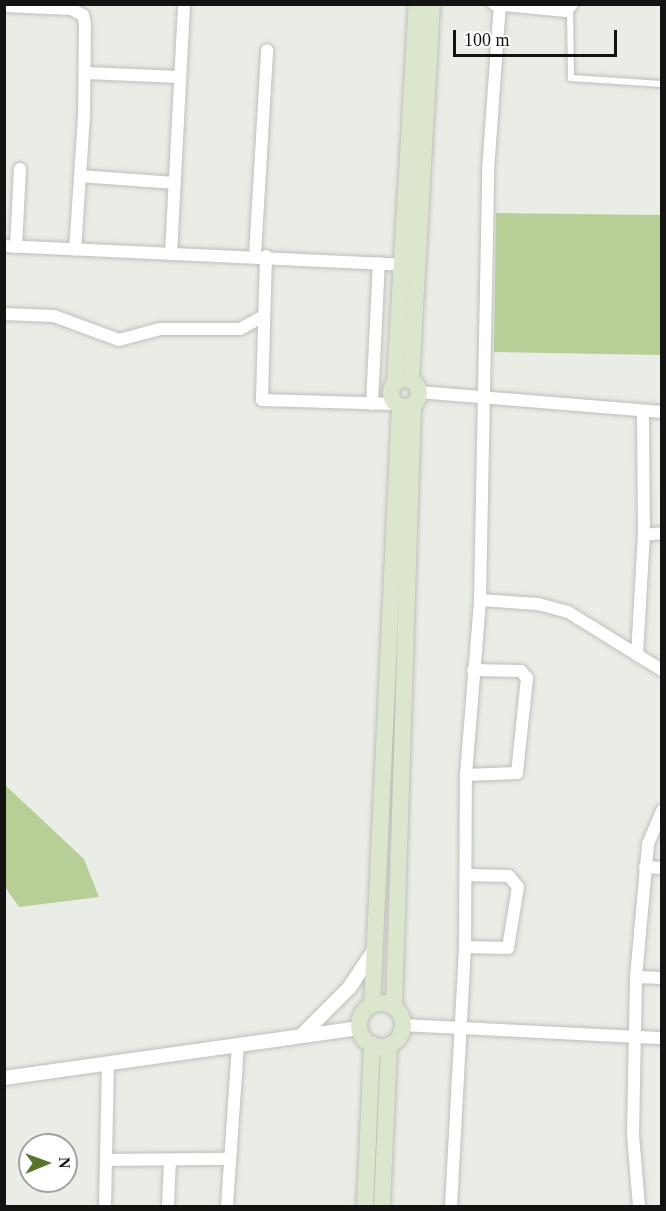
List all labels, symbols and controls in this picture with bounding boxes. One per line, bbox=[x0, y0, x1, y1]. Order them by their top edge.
scale bar bbox=[456, 18, 620, 56]
text: 100 m bbox=[464, 30, 510, 50]
north arrow bbox=[18, 1133, 78, 1193]
text: N bbox=[56, 1157, 73, 1169]

